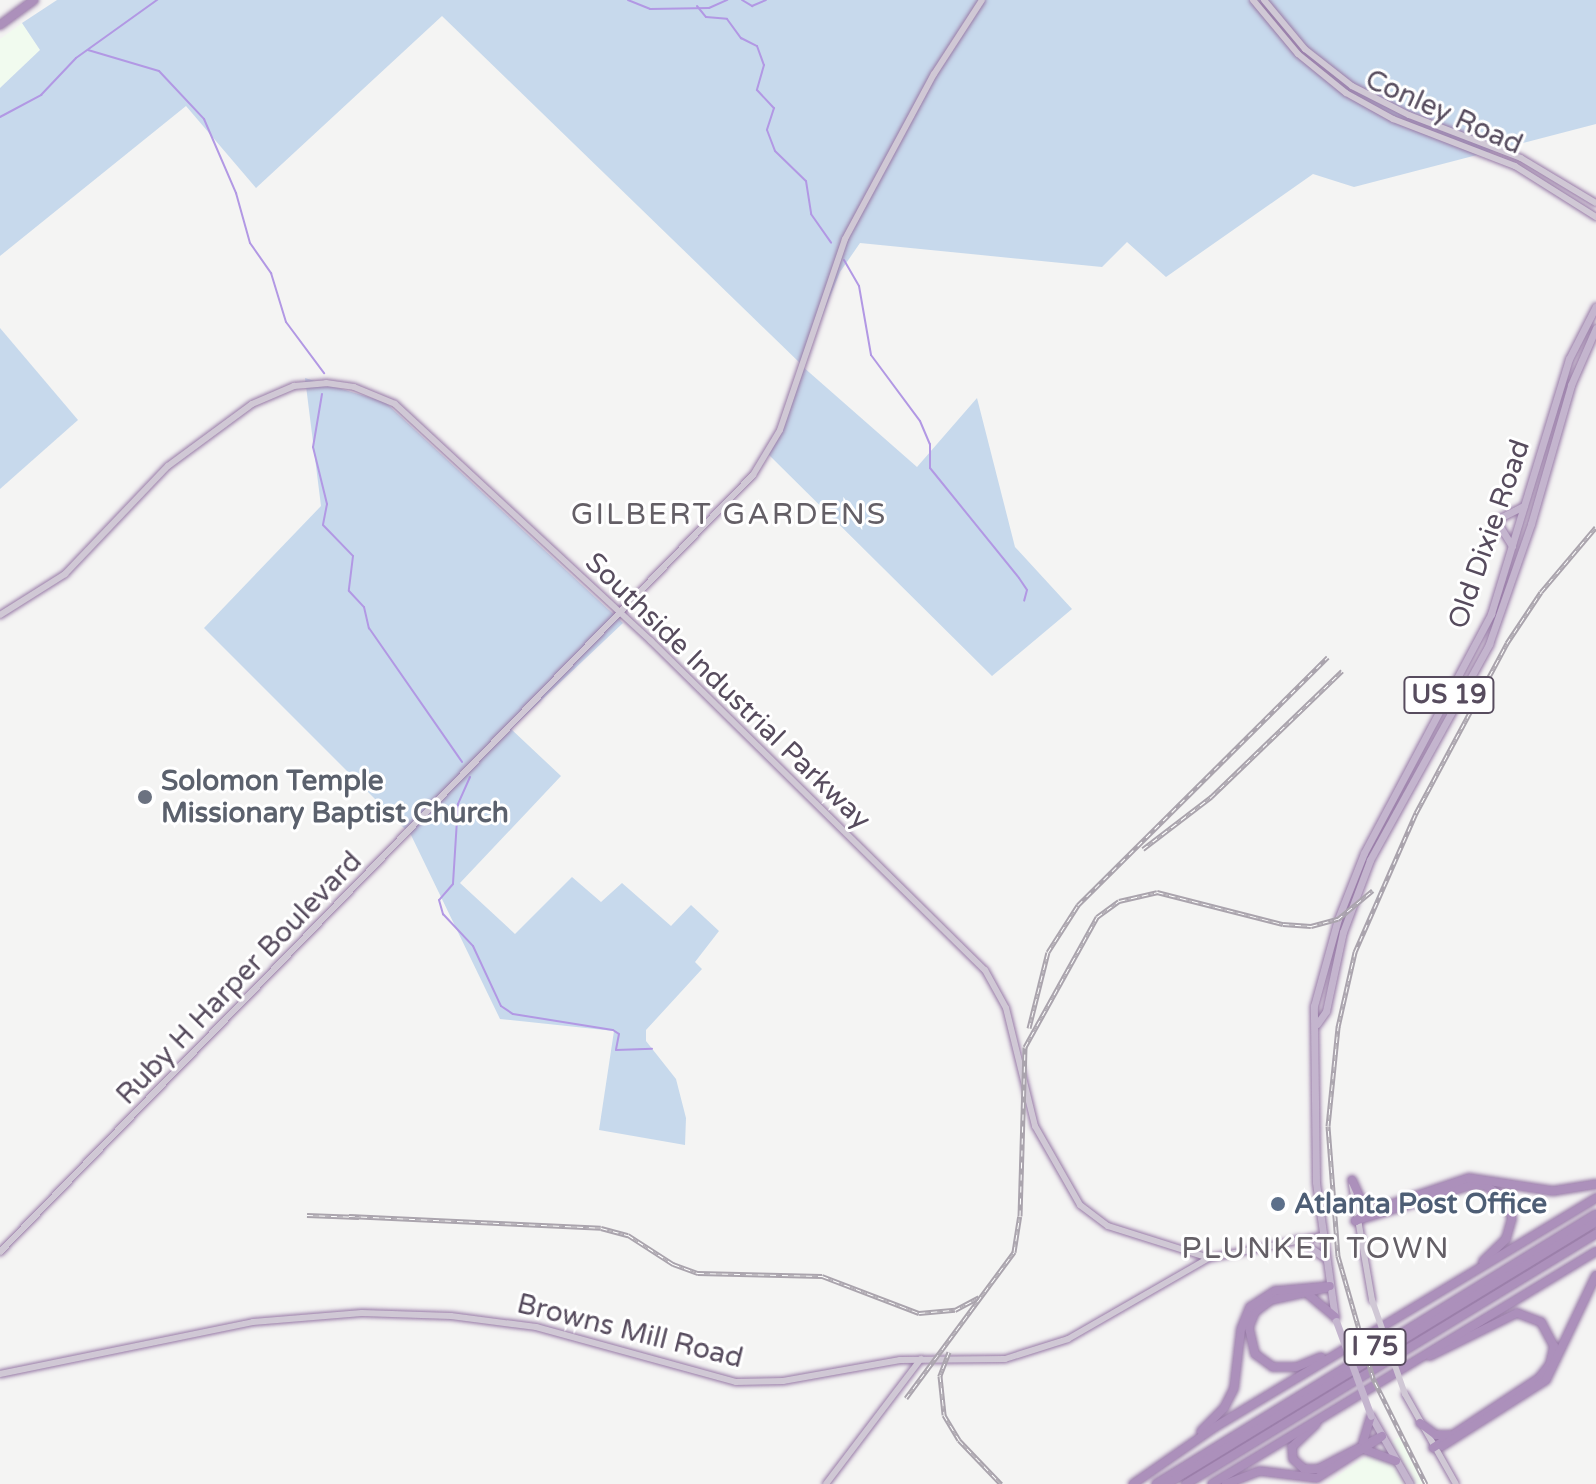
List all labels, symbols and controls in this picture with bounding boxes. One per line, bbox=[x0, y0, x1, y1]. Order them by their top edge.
street label: Conley Road bbox=[1360, 62, 1528, 162]
street label: Old Dixie Road bbox=[1441, 435, 1537, 633]
district label: GILBERT GARDENS bbox=[571, 497, 887, 533]
street label: Southside Industrial Parkway bbox=[578, 546, 878, 836]
road number: US 19 bbox=[1403, 673, 1495, 717]
place label: Solomon Temple Missionary Baptist Church bbox=[161, 764, 509, 830]
marker: Solomon Temple Missionary Baptist Church bbox=[136, 788, 154, 806]
street label: Ruby H Harper Boulevard bbox=[109, 845, 369, 1111]
place label: Atlanta Post Office bbox=[1294, 1187, 1547, 1221]
marker: Atlanta Post Office bbox=[1269, 1195, 1287, 1213]
district label: PLUNKET TOWN bbox=[1181, 1231, 1451, 1267]
street label: Browns Mill Road bbox=[514, 1287, 746, 1375]
road number: I 75 bbox=[1343, 1325, 1407, 1369]

